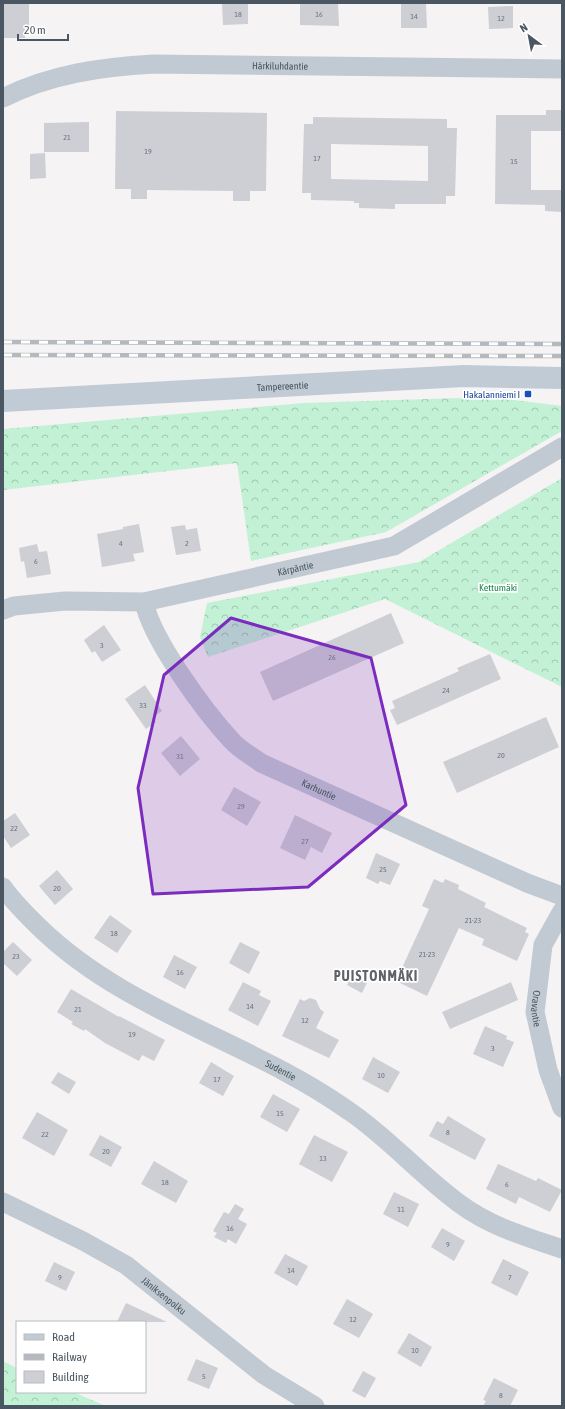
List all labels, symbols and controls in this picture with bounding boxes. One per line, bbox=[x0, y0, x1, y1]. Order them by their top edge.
house number: 18 bbox=[234, 10, 242, 19]
house number: 16 bbox=[315, 10, 323, 19]
house number: 14 bbox=[410, 12, 418, 21]
house number: 12 bbox=[497, 14, 505, 23]
scale bar bbox=[18, 16, 68, 42]
north arrow bbox=[509, 16, 549, 56]
text: N bbox=[518, 21, 530, 34]
text: 20 m bbox=[24, 23, 46, 37]
street label: Härkiluhdantie bbox=[252, 60, 309, 72]
house number: 21 bbox=[63, 133, 71, 142]
house number: 19 bbox=[144, 147, 152, 156]
house number: 17 bbox=[313, 154, 321, 163]
house number: 15 bbox=[510, 157, 518, 166]
street label: Tampereentie bbox=[257, 379, 309, 393]
place label: Hakalanniemi I bbox=[463, 389, 520, 400]
marker: Hakalanniemi I bbox=[523, 389, 533, 399]
house number: 4 bbox=[119, 539, 123, 548]
house number: 2 bbox=[185, 539, 189, 548]
house number: 6 bbox=[34, 557, 38, 566]
street label: Kärpäntie bbox=[276, 559, 315, 578]
park label: Kettumäki bbox=[479, 582, 517, 593]
house number: 3 bbox=[100, 641, 104, 650]
house number: 26 bbox=[328, 653, 336, 662]
house number: 24 bbox=[442, 686, 450, 695]
house number: 33 bbox=[139, 701, 147, 710]
house number: 20 bbox=[497, 751, 505, 760]
house number: 31 bbox=[176, 752, 184, 761]
street label: Karhuntie bbox=[300, 777, 338, 802]
house number: 29 bbox=[237, 802, 245, 811]
house number: 22 bbox=[10, 824, 18, 833]
house number: 27 bbox=[301, 837, 309, 846]
house number: 25 bbox=[379, 865, 387, 874]
house number: 20 bbox=[53, 884, 61, 893]
house number: 21-23 bbox=[465, 916, 482, 925]
house number: 18 bbox=[110, 929, 118, 938]
house number: 21-23 bbox=[419, 950, 436, 959]
house number: 23 bbox=[12, 952, 20, 961]
house number: 16 bbox=[176, 968, 184, 977]
district label: PUISTONMÄKI bbox=[334, 968, 418, 984]
street label: Oravantie bbox=[529, 990, 543, 1028]
house number: 14 bbox=[246, 1002, 254, 1011]
house number: 21 bbox=[74, 1005, 82, 1014]
house number: 12 bbox=[301, 1016, 309, 1025]
house number: 19 bbox=[128, 1030, 136, 1039]
house number: 3 bbox=[491, 1044, 495, 1053]
street label: Sudentie bbox=[264, 1058, 298, 1083]
house number: 10 bbox=[377, 1071, 385, 1080]
house number: 17 bbox=[213, 1075, 221, 1084]
house number: 15 bbox=[276, 1109, 284, 1118]
house number: 8 bbox=[446, 1128, 450, 1137]
house number: 22 bbox=[41, 1130, 49, 1139]
house number: 20 bbox=[102, 1147, 110, 1156]
house number: 13 bbox=[319, 1154, 327, 1163]
house number: 18 bbox=[161, 1178, 169, 1187]
house number: 6 bbox=[505, 1180, 509, 1189]
house number: 11 bbox=[397, 1205, 405, 1214]
house number: 16 bbox=[226, 1224, 234, 1233]
house number: 9 bbox=[446, 1240, 450, 1249]
house number: 14 bbox=[287, 1266, 295, 1275]
house number: 9 bbox=[58, 1273, 62, 1282]
house number: 7 bbox=[508, 1273, 512, 1282]
street label: Jäniksenpolku bbox=[139, 1275, 188, 1317]
house number: 12 bbox=[349, 1315, 357, 1324]
legend bbox=[16, 1321, 146, 1393]
text: Road bbox=[52, 1330, 75, 1344]
house number: 10 bbox=[411, 1346, 419, 1355]
text: Railway bbox=[52, 1350, 87, 1364]
text: Building bbox=[52, 1370, 90, 1384]
house number: 5 bbox=[202, 1372, 206, 1381]
house number: 8 bbox=[499, 1391, 503, 1400]

